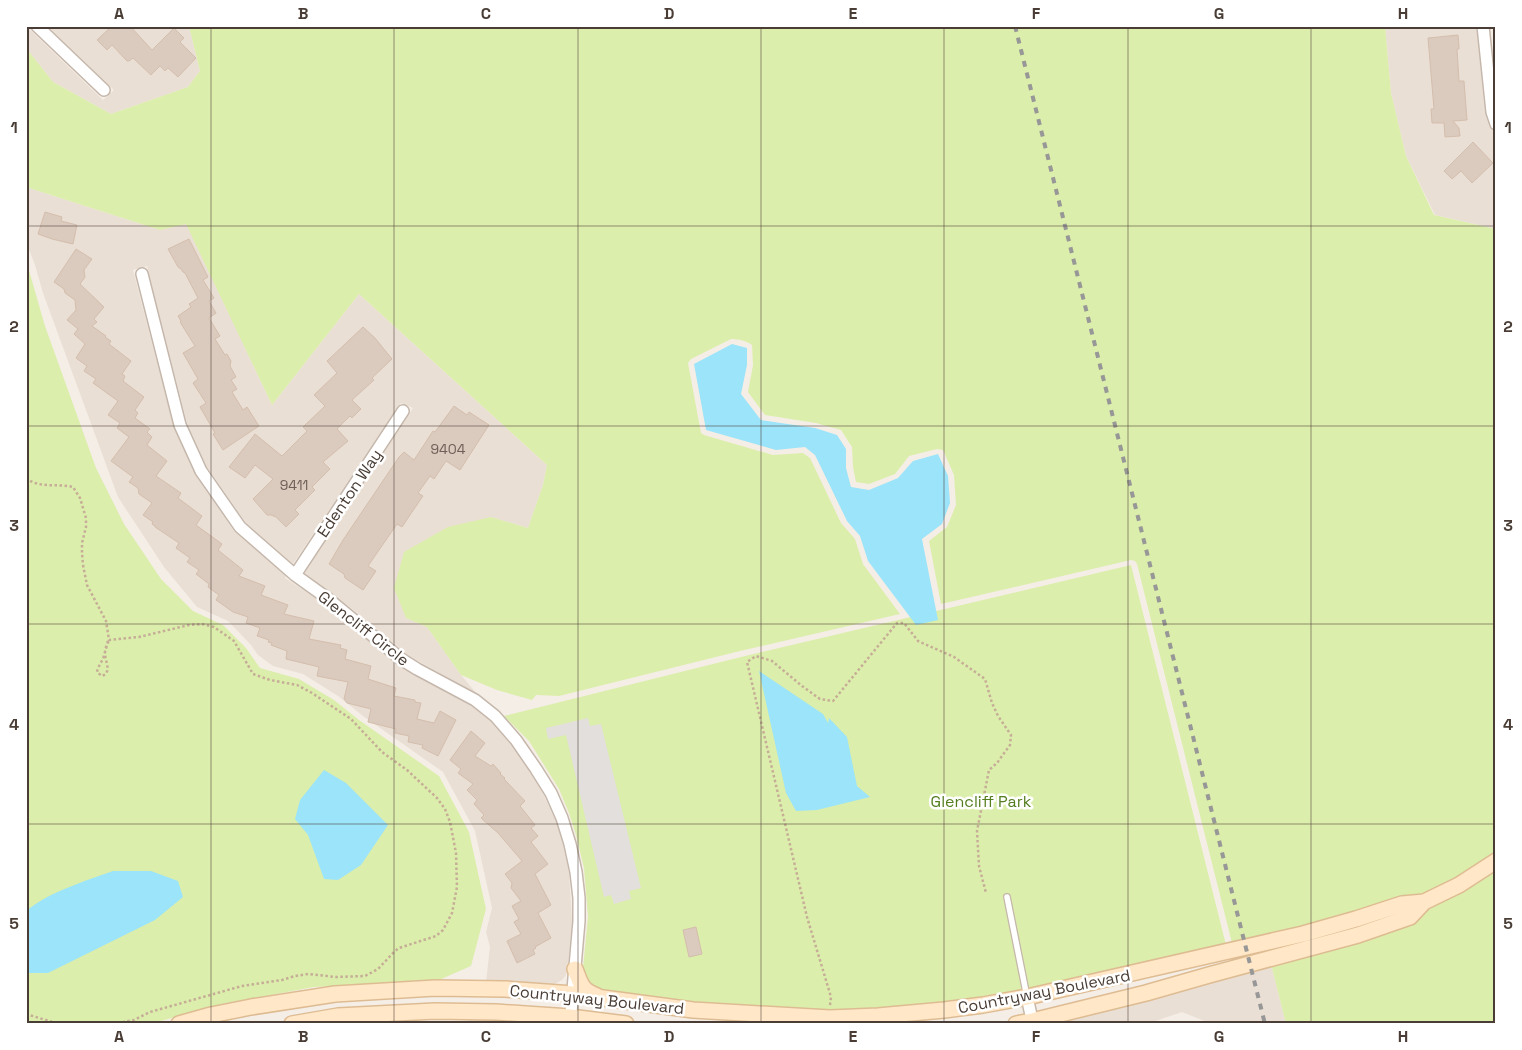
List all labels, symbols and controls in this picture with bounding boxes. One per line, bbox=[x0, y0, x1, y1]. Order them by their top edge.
text: A bbox=[114, 3, 124, 24]
text: B bbox=[298, 3, 308, 24]
text: C bbox=[481, 3, 491, 24]
text: D bbox=[664, 3, 674, 24]
text: E bbox=[849, 3, 858, 24]
text: F bbox=[1032, 3, 1041, 24]
text: G bbox=[1214, 3, 1224, 24]
text: H bbox=[1398, 3, 1408, 24]
text: 1 bbox=[10, 117, 18, 138]
text: 1 bbox=[1504, 117, 1512, 138]
text: 2 bbox=[9, 316, 19, 337]
text: 2 bbox=[1503, 316, 1513, 337]
house number: 9404 bbox=[430, 440, 466, 458]
street label: Edenton Way bbox=[312, 445, 387, 541]
house number: 9411 bbox=[280, 476, 308, 494]
text: 3 bbox=[9, 515, 19, 536]
text: 3 bbox=[1503, 515, 1513, 536]
street label: Glencliff Circle bbox=[314, 586, 414, 671]
text: 4 bbox=[9, 714, 19, 735]
text: 4 bbox=[1503, 714, 1513, 735]
park label: Glencliff Park bbox=[931, 791, 1032, 812]
text: 5 bbox=[9, 913, 19, 934]
text: 5 bbox=[1503, 913, 1513, 934]
street label: Countryway Boulevard bbox=[956, 964, 1132, 1019]
street label: Countryway Boulevard bbox=[509, 980, 685, 1019]
text: A bbox=[114, 1026, 124, 1047]
text: B bbox=[298, 1026, 308, 1047]
text: C bbox=[481, 1026, 491, 1047]
text: D bbox=[664, 1026, 674, 1047]
text: E bbox=[849, 1026, 858, 1047]
text: F bbox=[1032, 1026, 1041, 1047]
text: G bbox=[1214, 1026, 1224, 1047]
text: H bbox=[1398, 1026, 1408, 1047]

